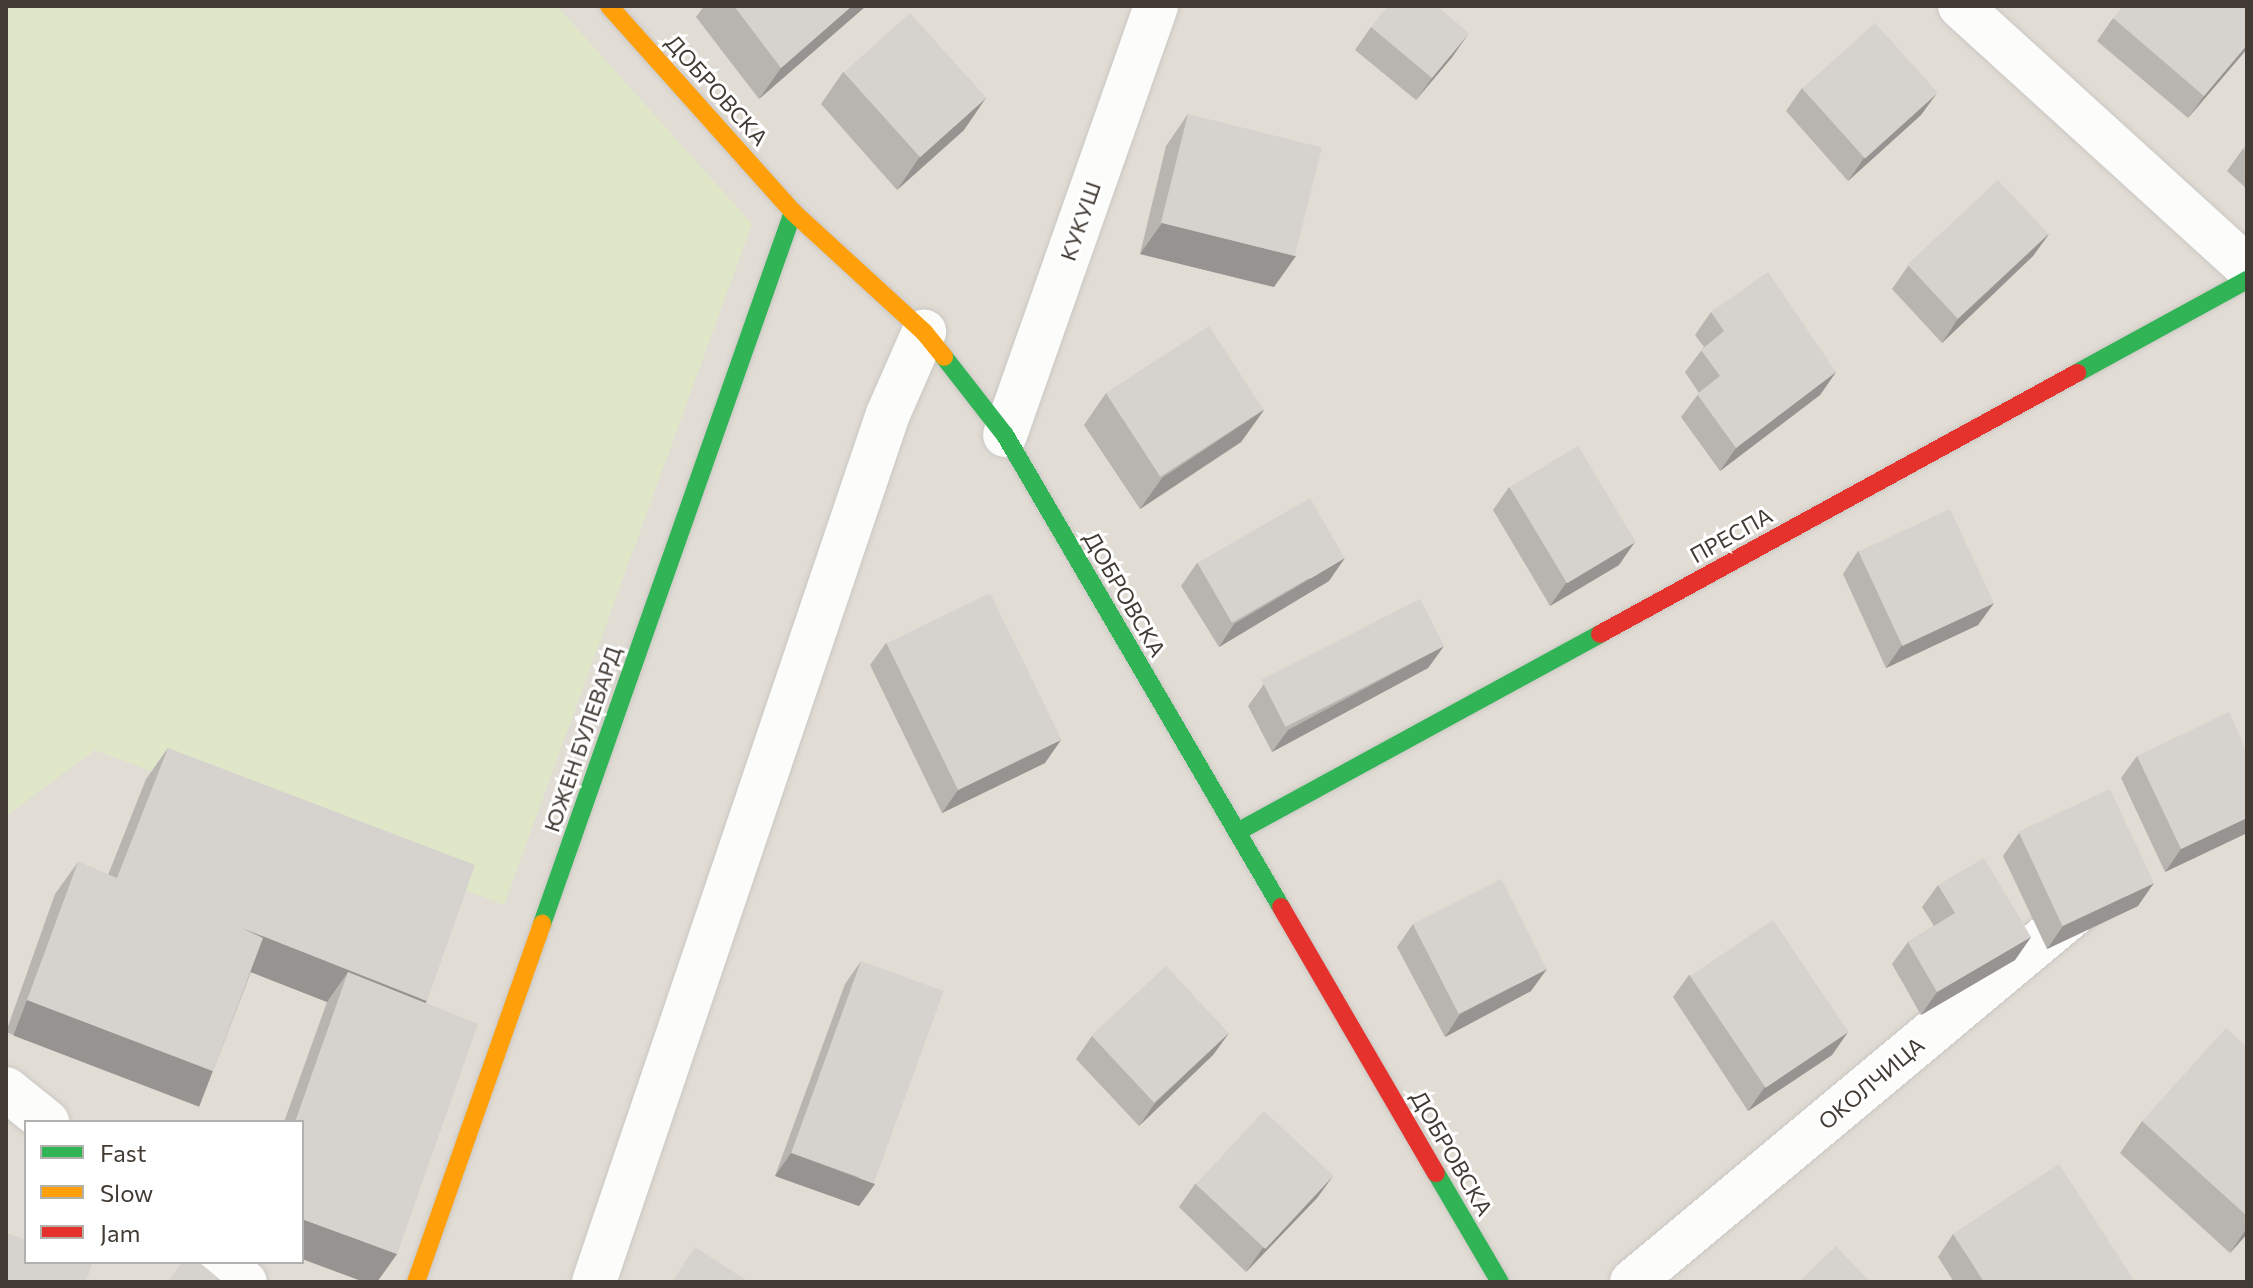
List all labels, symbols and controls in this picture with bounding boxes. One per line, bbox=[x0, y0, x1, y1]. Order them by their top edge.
street label: ДОБРОВСКА bbox=[660, 29, 774, 151]
street label: КУКУШ bbox=[1054, 178, 1106, 264]
street label: ПРЕСПА bbox=[1685, 502, 1777, 568]
street label: ДОБРОВСКА bbox=[1079, 527, 1171, 661]
street label: ЮЖЕН БУЛЕВАРД bbox=[538, 643, 626, 835]
street label: ОКОЛЧИЦА bbox=[1813, 1031, 1929, 1135]
street label: ДОБРОВСКА bbox=[1406, 1086, 1498, 1220]
legend bbox=[24, 1120, 304, 1264]
text: Fast bbox=[100, 1138, 147, 1167]
text: Slow bbox=[100, 1178, 153, 1207]
text: Jam bbox=[100, 1218, 140, 1247]

